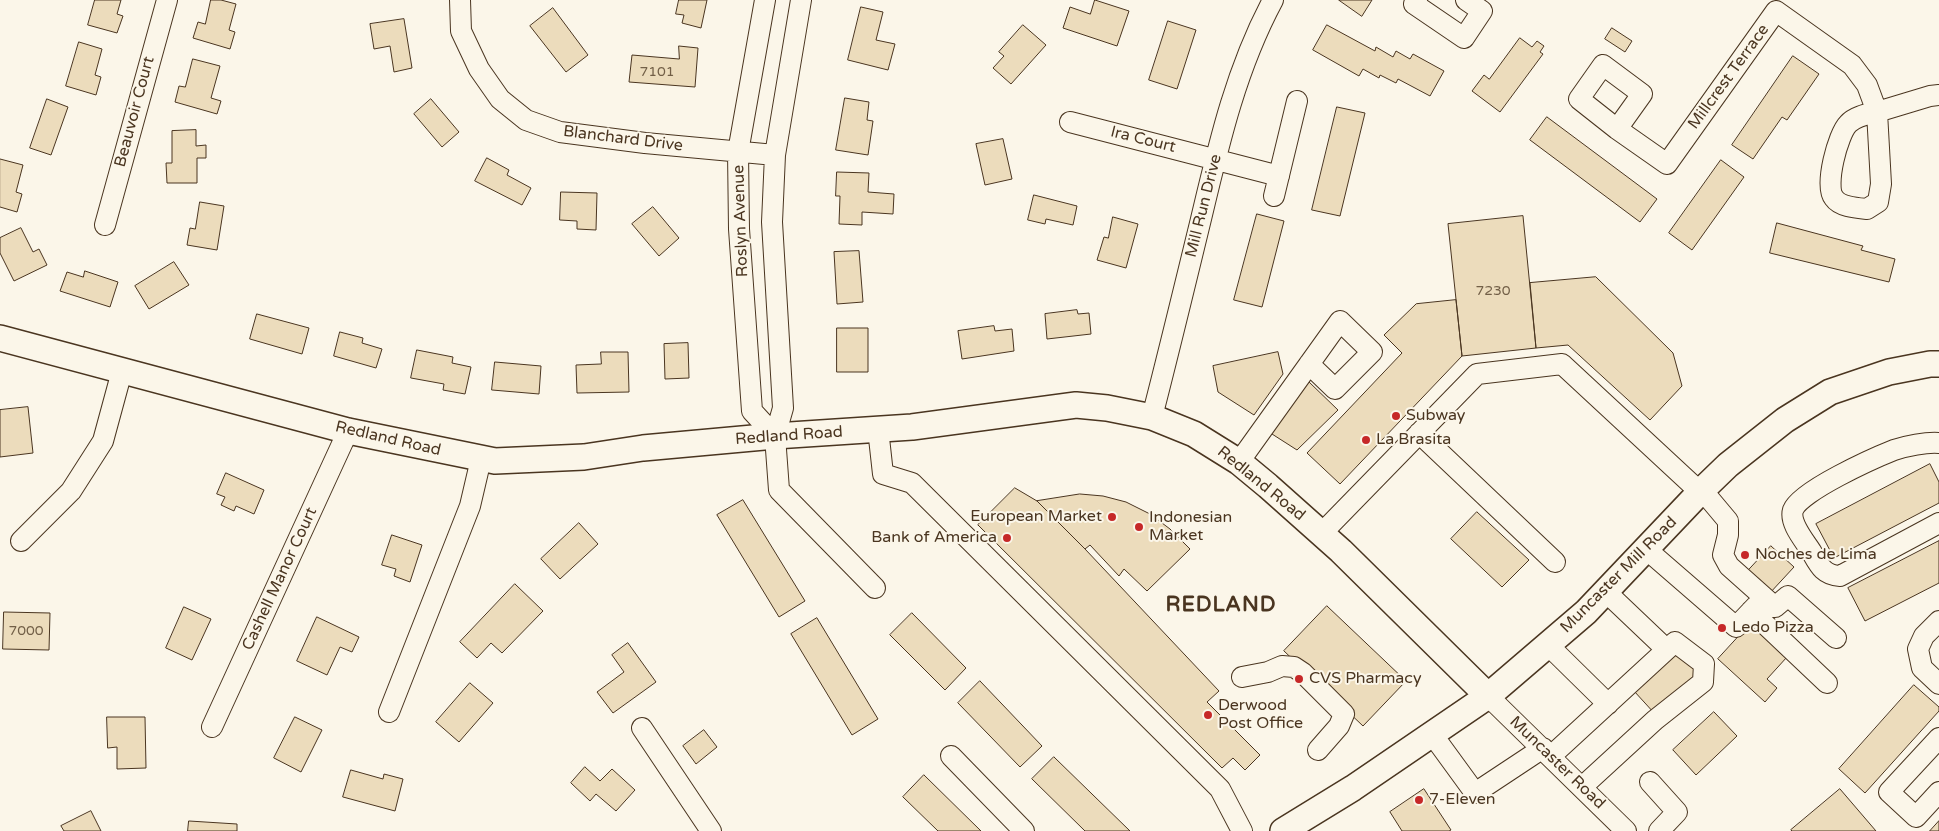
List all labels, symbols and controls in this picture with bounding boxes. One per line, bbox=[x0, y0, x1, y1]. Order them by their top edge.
street label: Millcrest Terrace bbox=[1684, 21, 1774, 133]
street label: Beauvoir Court bbox=[111, 55, 159, 169]
house number: 7101 bbox=[639, 64, 675, 80]
street label: Blanchard Drive bbox=[562, 122, 684, 156]
street label: Ira Court bbox=[1109, 123, 1177, 157]
street label: Mill Run Drive bbox=[1182, 152, 1226, 260]
street label: Roslyn Avenue bbox=[729, 164, 753, 278]
house number: 7230 bbox=[1475, 283, 1511, 299]
place label: Subway bbox=[1406, 406, 1465, 426]
marker: Subway bbox=[1390, 410, 1402, 422]
street label: Redland Road bbox=[333, 418, 443, 460]
street label: Redland Road bbox=[735, 423, 843, 449]
place label: La Brasita bbox=[1376, 430, 1451, 450]
marker: La Brasita bbox=[1360, 434, 1372, 446]
street label: Redland Road bbox=[1213, 443, 1309, 525]
street label: Cashell Manor Court bbox=[238, 504, 322, 654]
place label: European Market bbox=[970, 507, 1102, 527]
place label: Indonesian Market bbox=[1149, 508, 1232, 546]
marker: European Market bbox=[1106, 511, 1118, 523]
street label: Muncaster Mill Road bbox=[1557, 513, 1681, 637]
marker: Indonesian Market bbox=[1133, 521, 1145, 533]
place label: Bank of America bbox=[871, 528, 997, 548]
marker: Bank of America bbox=[1001, 532, 1013, 544]
place label: Noches de Lima bbox=[1755, 545, 1877, 565]
marker: Noches de Lima bbox=[1739, 549, 1751, 561]
district label: REDLAND bbox=[1165, 592, 1277, 618]
place label: Ledo Pizza bbox=[1732, 618, 1814, 638]
marker: Ledo Pizza bbox=[1716, 622, 1728, 634]
house number: 7000 bbox=[8, 623, 44, 639]
place label: CVS Pharmacy bbox=[1309, 669, 1421, 689]
marker: CVS Pharmacy bbox=[1293, 673, 1305, 685]
place label: Derwood Post Office bbox=[1218, 696, 1303, 734]
marker: Derwood Post Office bbox=[1202, 709, 1214, 721]
street label: Muncaster Road bbox=[1505, 713, 1609, 813]
place label: 7-Eleven bbox=[1429, 790, 1496, 810]
marker: 7-Eleven bbox=[1413, 794, 1425, 806]

